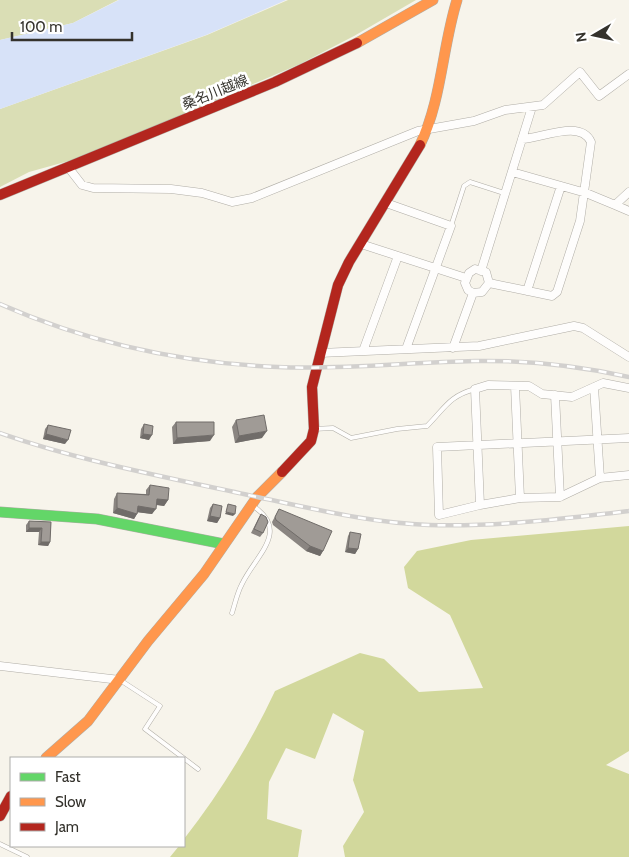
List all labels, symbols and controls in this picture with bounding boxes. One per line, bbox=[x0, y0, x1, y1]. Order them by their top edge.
scale bar bbox=[12, 10, 132, 42]
north arrow bbox=[569, 10, 619, 60]
text: 100 m bbox=[20, 18, 62, 36]
text: N bbox=[571, 31, 591, 43]
street label: 桑名川越線 bbox=[179, 71, 251, 113]
legend bbox=[10, 757, 185, 847]
text: Fast bbox=[55, 768, 80, 786]
text: Slow bbox=[55, 793, 86, 811]
text: Jam bbox=[54, 818, 79, 836]

